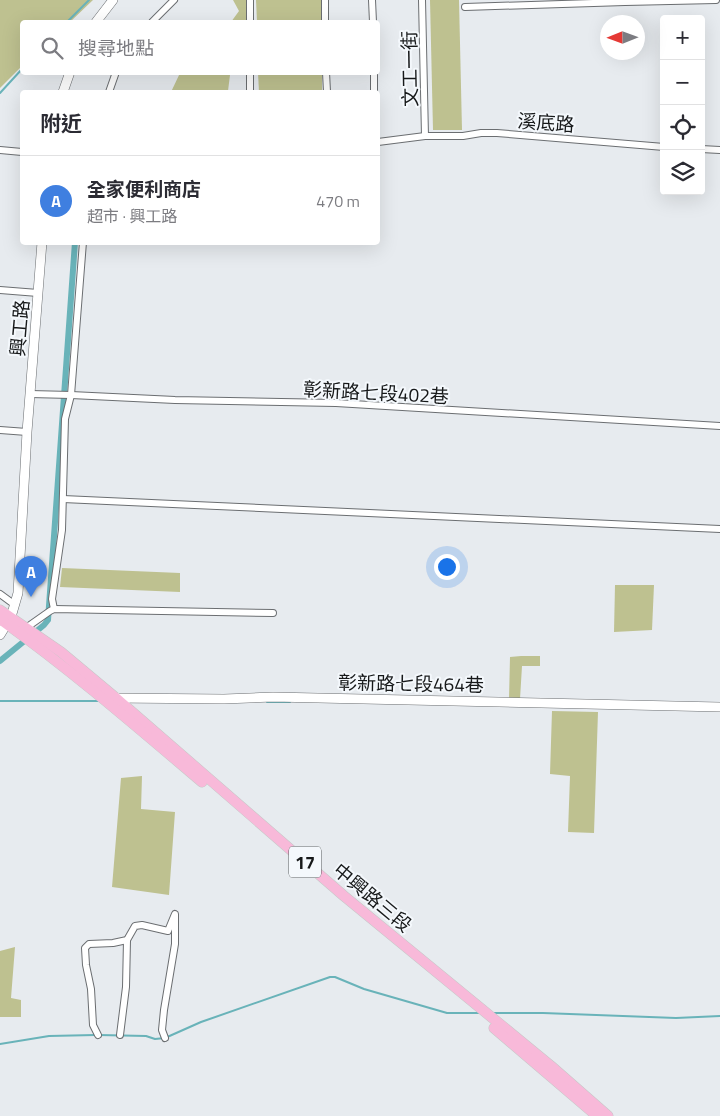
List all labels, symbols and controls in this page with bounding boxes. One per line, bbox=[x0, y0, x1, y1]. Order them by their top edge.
north arrow bbox=[600, 15, 645, 60]
map controls bbox=[660, 15, 705, 195]
button: + bbox=[660, 15, 705, 60]
search box bbox=[20, 20, 380, 75]
street label: 文工一街 bbox=[394, 31, 424, 107]
text: 搜尋地點 bbox=[78, 33, 154, 62]
icon: search bbox=[38, 34, 66, 62]
button: − bbox=[660, 60, 705, 105]
button: locate bbox=[660, 105, 705, 150]
street label: 溪底路 bbox=[517, 106, 575, 138]
text: 附近 bbox=[40, 107, 82, 139]
button: layers bbox=[660, 150, 705, 195]
text: 全家便利商店 bbox=[87, 174, 201, 203]
text: A bbox=[51, 189, 61, 213]
text: 470 m bbox=[316, 189, 360, 213]
text: 超市 · 興工路 bbox=[87, 204, 178, 228]
street label: 興工路 bbox=[2, 298, 36, 358]
street label: 彰新路七段402巷 bbox=[302, 374, 450, 410]
your location bbox=[434, 554, 460, 580]
pin: A bbox=[15, 556, 47, 597]
street label: 彰新路七段464巷 bbox=[338, 667, 484, 699]
road number: 17 bbox=[289, 846, 321, 878]
street label: 中興路三段 bbox=[327, 855, 419, 939]

